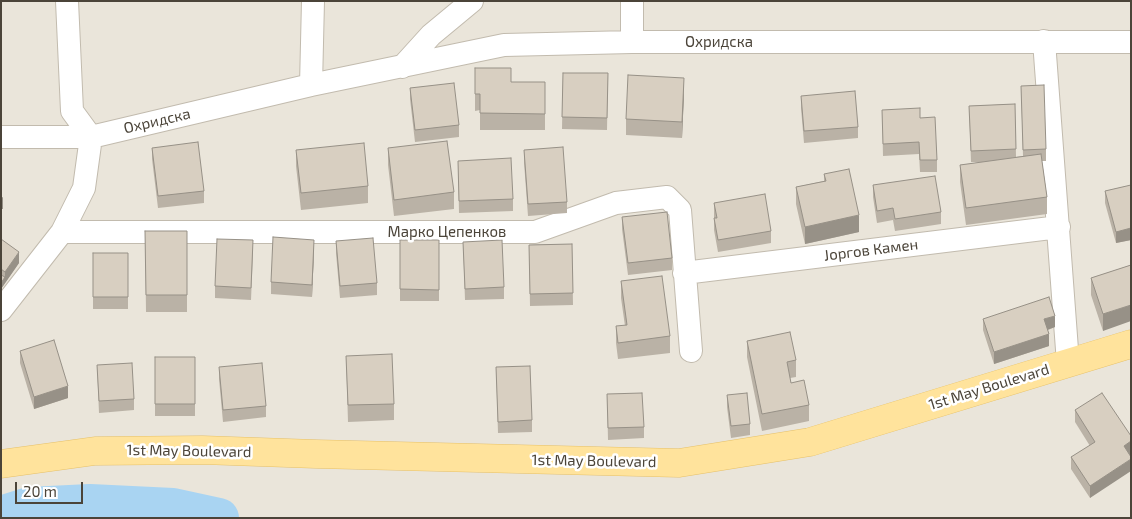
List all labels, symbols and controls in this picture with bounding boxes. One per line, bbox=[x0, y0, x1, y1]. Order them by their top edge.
street label: Охридска bbox=[685, 33, 753, 51]
street label: Охридска bbox=[122, 105, 192, 137]
street label: Марко Цепенков bbox=[388, 223, 506, 241]
street label: Јоргов Камен bbox=[823, 235, 919, 265]
street label: 1st May Boulevard bbox=[927, 360, 1051, 414]
street label: 1st May Boulevard bbox=[126, 441, 252, 461]
street label: 1st May Boulevard bbox=[531, 451, 657, 471]
scale bar bbox=[18, 472, 85, 504]
text: 20 m bbox=[23, 482, 57, 500]

